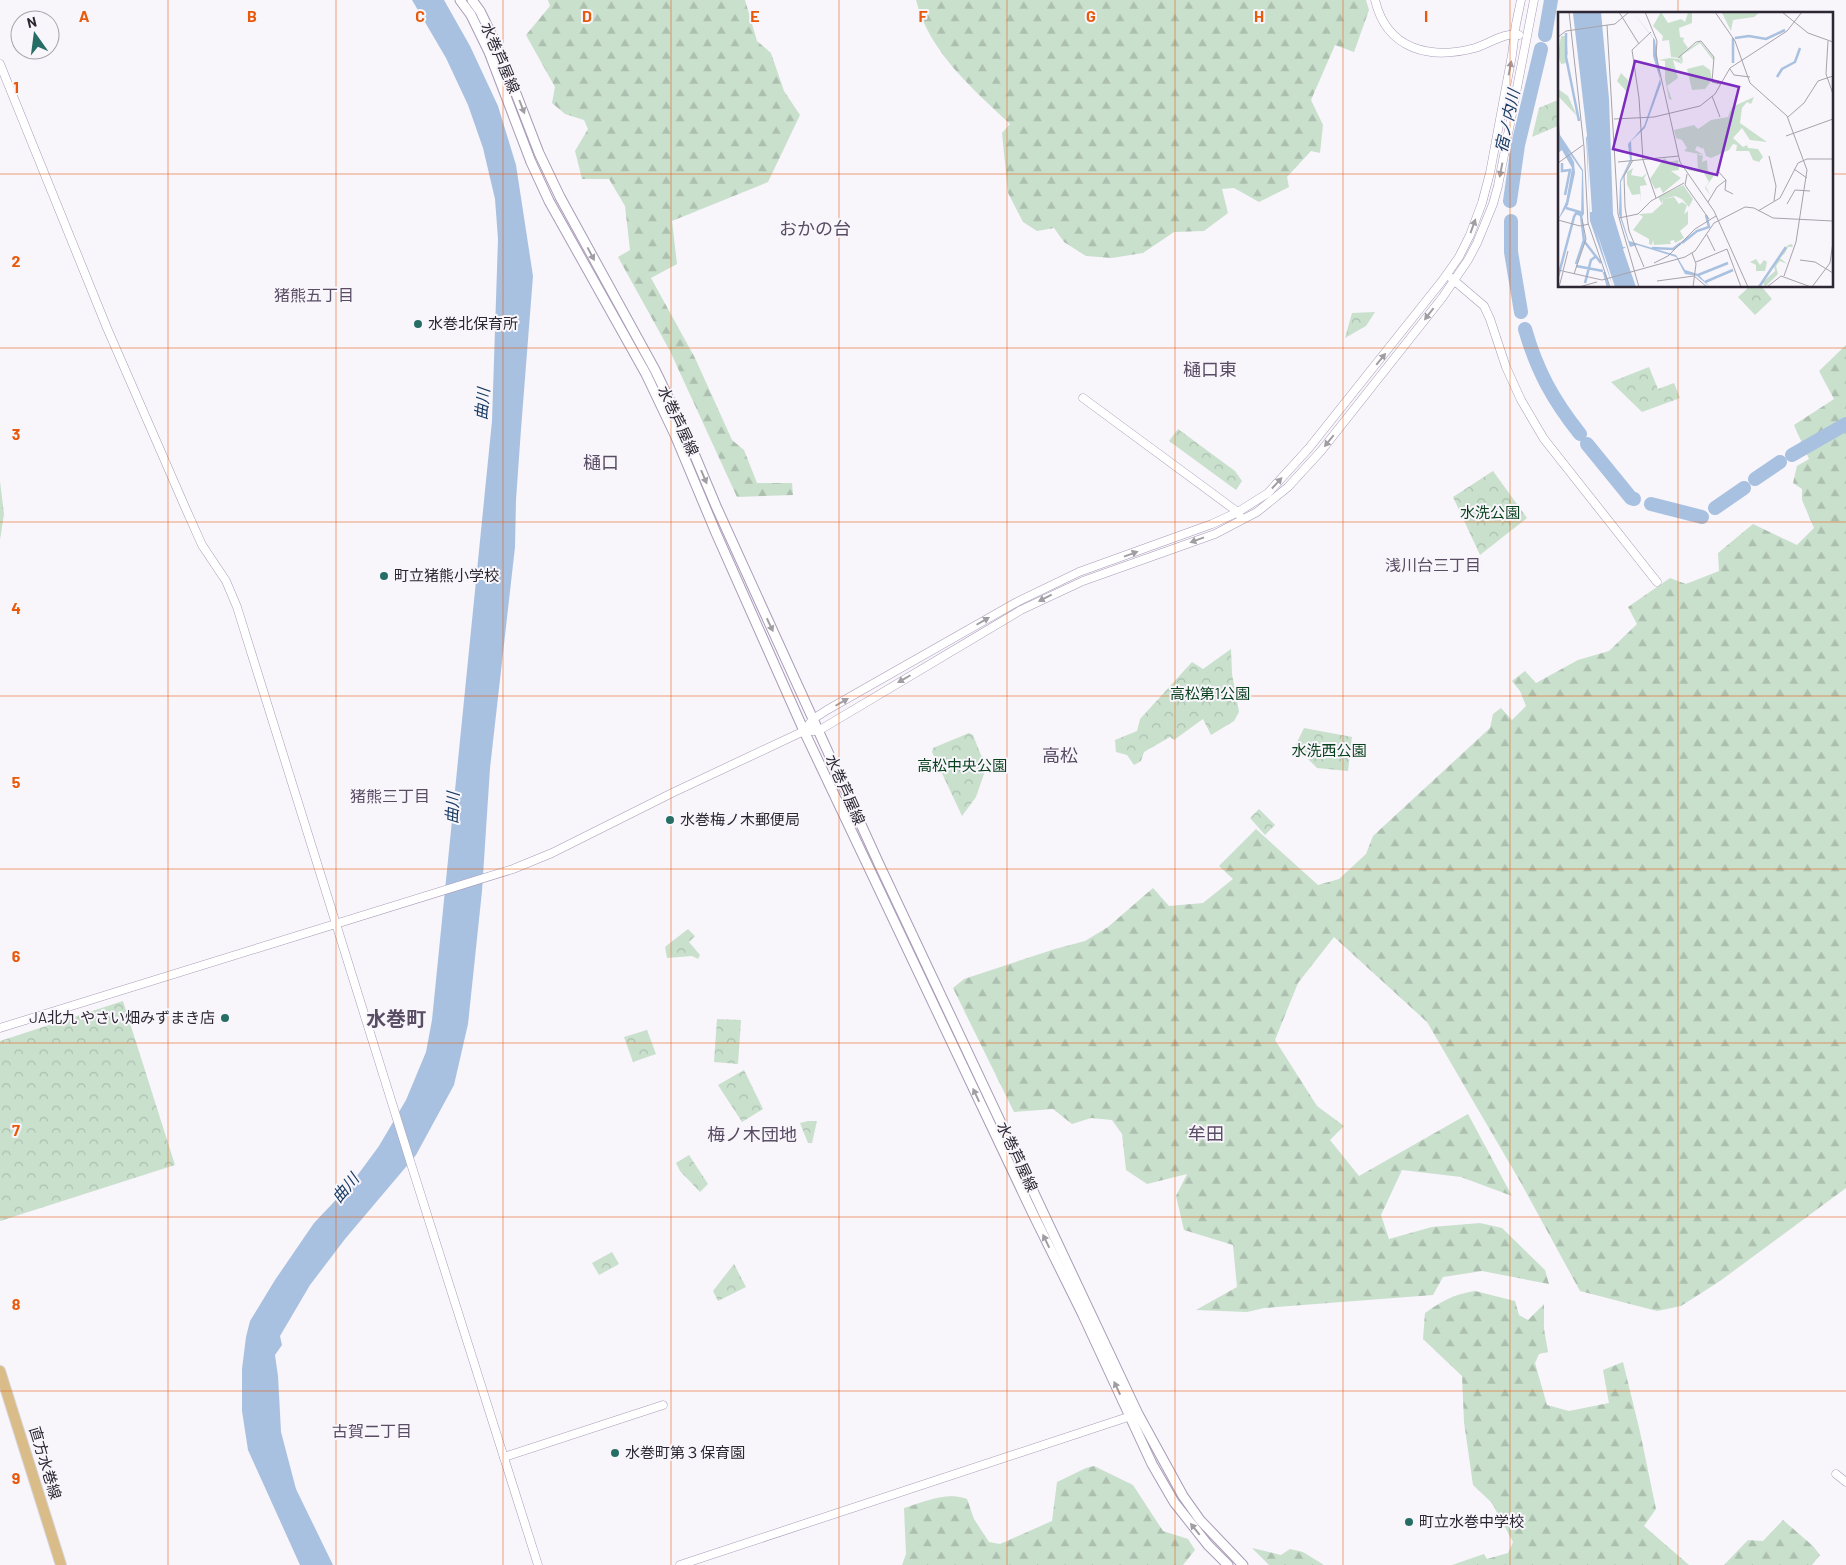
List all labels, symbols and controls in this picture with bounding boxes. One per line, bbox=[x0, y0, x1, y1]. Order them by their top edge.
text: A bbox=[79, 6, 90, 25]
text: B bbox=[247, 6, 257, 25]
text: C bbox=[415, 6, 425, 25]
text: D bbox=[582, 6, 592, 25]
text: E bbox=[750, 6, 760, 25]
text: F bbox=[919, 6, 928, 25]
text: G bbox=[1086, 6, 1096, 25]
text: H bbox=[1254, 6, 1264, 25]
text: I bbox=[1424, 6, 1428, 25]
north arrow bbox=[10, 10, 60, 60]
inset map bbox=[1558, 12, 1834, 288]
text: N bbox=[25, 13, 38, 31]
street label: 水巻芦屋線 bbox=[478, 20, 524, 96]
one-way arrow bbox=[1506, 60, 1514, 75]
text: 1 bbox=[13, 77, 19, 96]
water label: 宿ノ内川 bbox=[1491, 86, 1523, 154]
one-way arrow bbox=[518, 100, 526, 115]
one-way arrow bbox=[1496, 162, 1504, 178]
district label: おかの台 bbox=[779, 217, 851, 239]
one-way arrow bbox=[1469, 218, 1477, 233]
one-way arrow bbox=[586, 248, 595, 261]
text: 2 bbox=[12, 251, 21, 270]
district label: 猪熊五丁目 bbox=[274, 285, 354, 304]
one-way arrow bbox=[1424, 307, 1435, 320]
place label: 水巻北保育所 bbox=[428, 314, 518, 332]
marker: 水巻北保育所 bbox=[412, 318, 424, 330]
one-way arrow bbox=[1375, 352, 1386, 365]
district label: 樋口東 bbox=[1183, 358, 1237, 380]
street label: 水巻芦屋線 bbox=[655, 383, 703, 458]
water label: 曲川 bbox=[471, 385, 493, 421]
text: 3 bbox=[12, 424, 20, 443]
one-way arrow bbox=[1323, 434, 1334, 447]
district label: 樋口 bbox=[583, 451, 619, 473]
one-way arrow bbox=[700, 470, 708, 484]
one-way arrow bbox=[1271, 478, 1283, 490]
park label: 水洗公園 bbox=[1460, 503, 1520, 521]
one-way arrow bbox=[1189, 536, 1204, 544]
one-way arrow bbox=[1123, 550, 1138, 557]
district label: 浅川台三丁目 bbox=[1385, 555, 1481, 574]
place label: 町立猪熊小学校 bbox=[394, 566, 499, 584]
marker: 町立猪熊小学校 bbox=[378, 570, 390, 582]
one-way arrow bbox=[1038, 594, 1053, 602]
text: 4 bbox=[11, 598, 21, 617]
one-way arrow bbox=[976, 617, 990, 625]
one-way arrow bbox=[766, 618, 774, 632]
one-way arrow bbox=[898, 674, 911, 683]
park label: 高松第1公園 bbox=[1170, 684, 1250, 702]
one-way arrow bbox=[835, 697, 848, 706]
park label: 水洗西公園 bbox=[1291, 741, 1367, 759]
district label: 高松 bbox=[1042, 744, 1078, 766]
street label: 水巻芦屋線 bbox=[822, 752, 869, 828]
park label: 高松中央公園 bbox=[917, 756, 1007, 774]
text: 5 bbox=[12, 772, 21, 791]
district label: 猪熊三丁目 bbox=[350, 786, 430, 805]
water label: 曲川 bbox=[441, 790, 462, 824]
place label: 水巻梅ノ木郵便局 bbox=[680, 810, 800, 828]
marker: 水巻梅ノ木郵便局 bbox=[664, 814, 676, 826]
text: 6 bbox=[12, 946, 21, 965]
district label: 水巻町 bbox=[366, 1006, 426, 1030]
place label: JA北九 やさい畑みずまき店 bbox=[29, 1008, 215, 1026]
marker: JA北九 やさい畑みずまき店 bbox=[219, 1012, 231, 1024]
one-way arrow bbox=[972, 1088, 980, 1102]
street label: 水巻芦屋線 bbox=[994, 1119, 1042, 1194]
text: 7 bbox=[12, 1120, 20, 1139]
district label: 牟田 bbox=[1188, 1122, 1224, 1144]
district label: 梅ノ木団地 bbox=[707, 1123, 797, 1145]
water label: 曲川 bbox=[327, 1168, 363, 1206]
one-way arrow bbox=[1042, 1234, 1050, 1248]
text: 8 bbox=[12, 1294, 21, 1313]
one-way arrow bbox=[1112, 1381, 1120, 1395]
district label: 古賀二丁目 bbox=[332, 1421, 412, 1440]
street label: 直方水巻線 bbox=[26, 1424, 66, 1501]
place label: 水巻町第３保育園 bbox=[625, 1443, 745, 1461]
marker: 水巻町第３保育園 bbox=[609, 1447, 621, 1459]
text: 9 bbox=[12, 1468, 20, 1487]
place label: 町立水巻中学校 bbox=[1419, 1512, 1524, 1530]
marker: 町立水巻中学校 bbox=[1403, 1516, 1415, 1528]
one-way arrow bbox=[1190, 1523, 1201, 1536]

